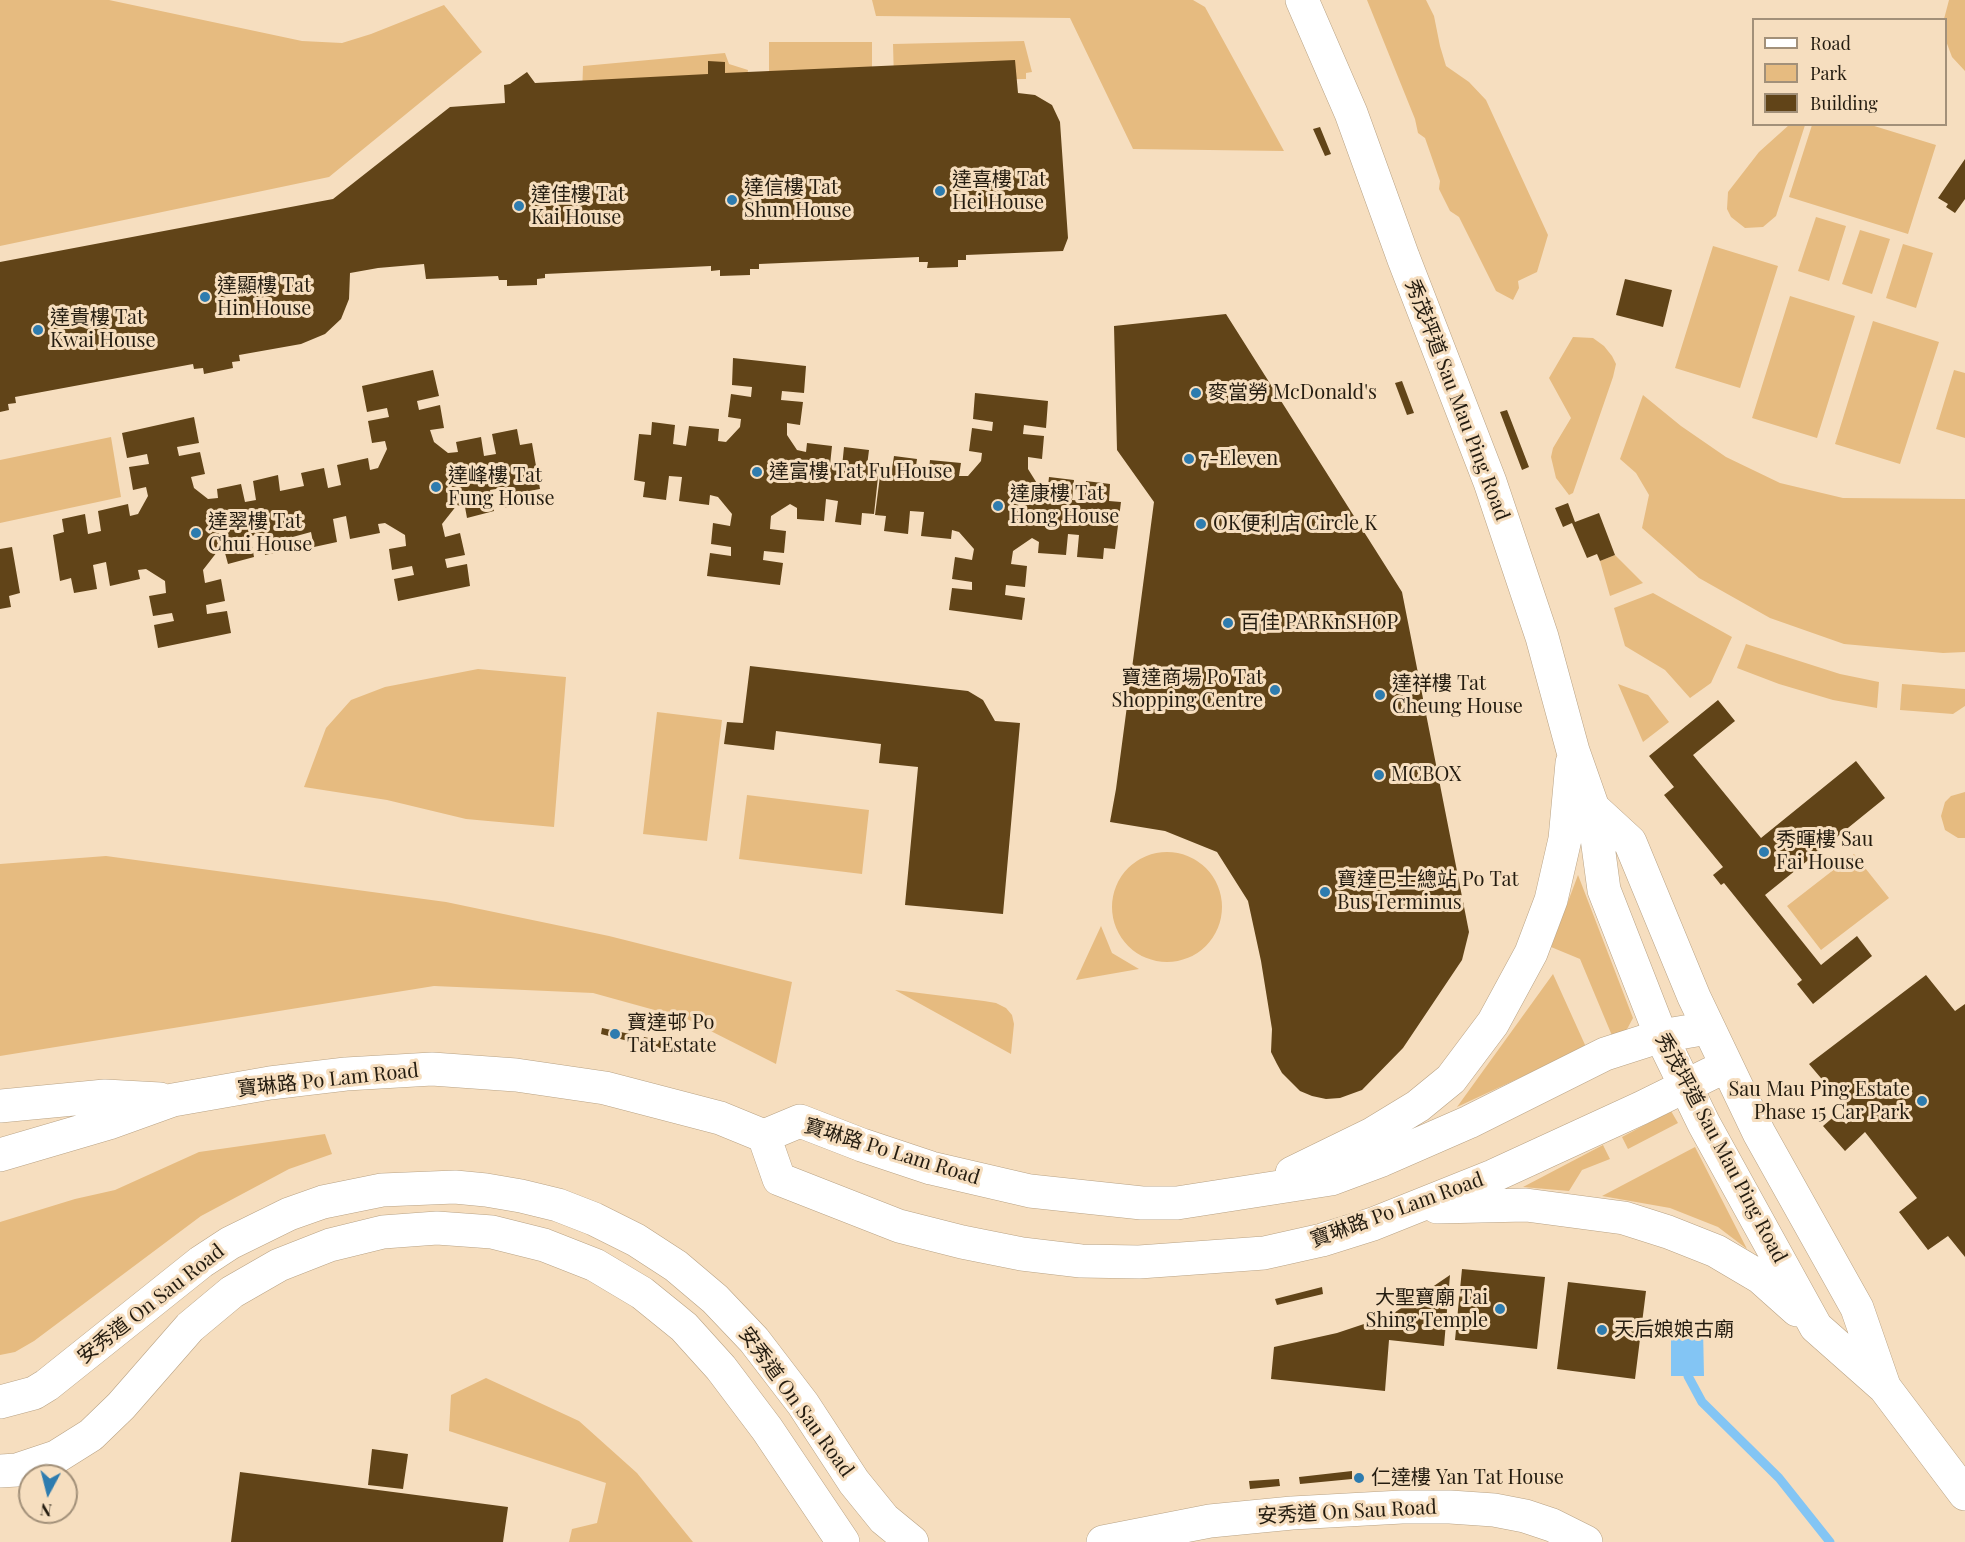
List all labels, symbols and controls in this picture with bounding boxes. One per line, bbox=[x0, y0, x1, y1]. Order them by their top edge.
legend bbox=[1752, 18, 1947, 126]
text: Road bbox=[1810, 31, 1851, 55]
text: Park bbox=[1810, 61, 1847, 85]
text: Building bbox=[1810, 91, 1878, 115]
place label: 達喜樓 Tat Hei House bbox=[952, 168, 1046, 215]
place label: 達信樓 Tat Shun House bbox=[744, 176, 852, 223]
place label: 達佳樓 Tat Kai House bbox=[531, 183, 625, 230]
marker: 達喜樓 Tat Hei House bbox=[933, 184, 947, 198]
marker: 達信樓 Tat Shun House bbox=[725, 193, 739, 207]
marker: 達佳樓 Tat Kai House bbox=[512, 199, 526, 213]
place label: 達顯樓 Tat Hin House bbox=[217, 274, 311, 321]
street label: 秀茂坪道 Sau Mau Ping Road bbox=[1400, 276, 1514, 524]
marker: 達顯樓 Tat Hin House bbox=[198, 290, 212, 304]
place label: 達貴樓 Tat Kwai House bbox=[50, 306, 156, 353]
marker: 達貴樓 Tat Kwai House bbox=[31, 323, 45, 337]
place label: 麥當勞 McDonald's bbox=[1208, 381, 1377, 405]
marker: 麥當勞 McDonald's bbox=[1189, 386, 1203, 400]
place label: 7-Eleven bbox=[1201, 447, 1278, 471]
marker: 7-Eleven bbox=[1182, 452, 1196, 466]
place label: 達富樓 Tat Fu House bbox=[769, 460, 953, 484]
place label: 達峰樓 Tat Fung House bbox=[448, 464, 555, 511]
marker: 達富樓 Tat Fu House bbox=[750, 465, 764, 479]
marker: 達峰樓 Tat Fung House bbox=[429, 480, 443, 494]
place label: 達康樓 Tat Hong House bbox=[1010, 482, 1119, 529]
marker: 達康樓 Tat Hong House bbox=[991, 499, 1005, 513]
place label: 達翠樓 Tat Chui House bbox=[208, 510, 312, 557]
place label: OK便利店 Circle K bbox=[1213, 512, 1377, 536]
marker: OK便利店 Circle K bbox=[1194, 517, 1208, 531]
marker: 達翠樓 Tat Chui House bbox=[189, 526, 203, 540]
place label: 百佳 PARKnSHOP bbox=[1240, 611, 1398, 635]
marker: 百佳 PARKnSHOP bbox=[1221, 616, 1235, 630]
place label: 寶達商場 Po Tat Shopping Centre bbox=[1112, 666, 1263, 713]
place label: 達祥樓 Tat Cheung House bbox=[1392, 672, 1523, 719]
marker: 寶達商場 Po Tat Shopping Centre bbox=[1268, 683, 1282, 697]
marker: 達祥樓 Tat Cheung House bbox=[1373, 688, 1387, 702]
place label: MCBOX bbox=[1391, 763, 1461, 787]
marker: MCBOX bbox=[1372, 768, 1386, 782]
place label: 秀暉樓 Sau Fai House bbox=[1776, 828, 1873, 875]
marker: 秀暉樓 Sau Fai House bbox=[1757, 845, 1771, 859]
place label: 寶達巴士總站 Po Tat Bus Terminus bbox=[1337, 868, 1519, 915]
marker: 寶達巴士總站 Po Tat Bus Terminus bbox=[1318, 885, 1332, 899]
place label: 寶達邨 Po Tat Estate bbox=[627, 1011, 717, 1058]
marker: 寶達邨 Po Tat Estate bbox=[608, 1027, 622, 1041]
street label: 秀茂坪道 Sau Mau Ping Road bbox=[1650, 1029, 1792, 1267]
street label: 寶琳路 Po Lam Road bbox=[236, 1059, 420, 1101]
place label: Sau Mau Ping Estate Phase 15 Car Park bbox=[1729, 1078, 1910, 1125]
marker: Sau Mau Ping Estate Phase 15 Car Park bbox=[1915, 1094, 1929, 1108]
street label: 寶琳路 Po Lam Road bbox=[801, 1114, 983, 1190]
street label: 寶琳路 Po Lam Road bbox=[1307, 1168, 1487, 1252]
street label: 安秀道 On Sau Road bbox=[73, 1239, 229, 1369]
place label: 大聖寶廟 Tai Shing Temple bbox=[1366, 1286, 1488, 1333]
marker: 大聖寶廟 Tai Shing Temple bbox=[1493, 1302, 1507, 1316]
place label: 天后娘娘古廟 bbox=[1614, 1318, 1734, 1342]
street label: 安秀道 On Sau Road bbox=[734, 1322, 858, 1482]
marker: 天后娘娘古廟 bbox=[1595, 1323, 1609, 1337]
north arrow bbox=[18, 1464, 78, 1524]
place label: 仁達樓 Yan Tat House bbox=[1371, 1466, 1564, 1490]
marker: 仁達樓 Yan Tat House bbox=[1352, 1471, 1366, 1485]
street label: 安秀道 On Sau Road bbox=[1257, 1495, 1437, 1529]
text: N bbox=[39, 1499, 53, 1522]

